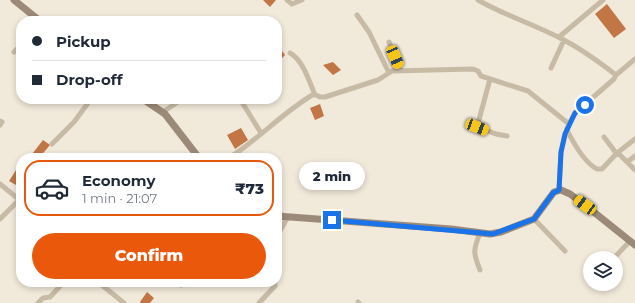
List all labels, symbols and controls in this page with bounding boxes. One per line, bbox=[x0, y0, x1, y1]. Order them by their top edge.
text: Pickup bbox=[56, 32, 111, 51]
car bbox=[385, 44, 405, 70]
text: Drop-off bbox=[56, 70, 123, 89]
route start bbox=[576, 96, 594, 114]
car bbox=[464, 117, 490, 137]
callout: 2 min bbox=[299, 162, 365, 190]
text: 2 min bbox=[313, 168, 351, 184]
icon: car bbox=[34, 170, 70, 206]
text: Economy bbox=[82, 171, 155, 190]
text: ₹73 bbox=[235, 179, 264, 198]
text: 1 min · 21:07 bbox=[82, 190, 157, 206]
car bbox=[572, 193, 598, 217]
route end bbox=[323, 211, 341, 229]
button: Confirm bbox=[32, 233, 266, 279]
map controls bbox=[583, 251, 623, 291]
button: layers bbox=[583, 251, 623, 291]

